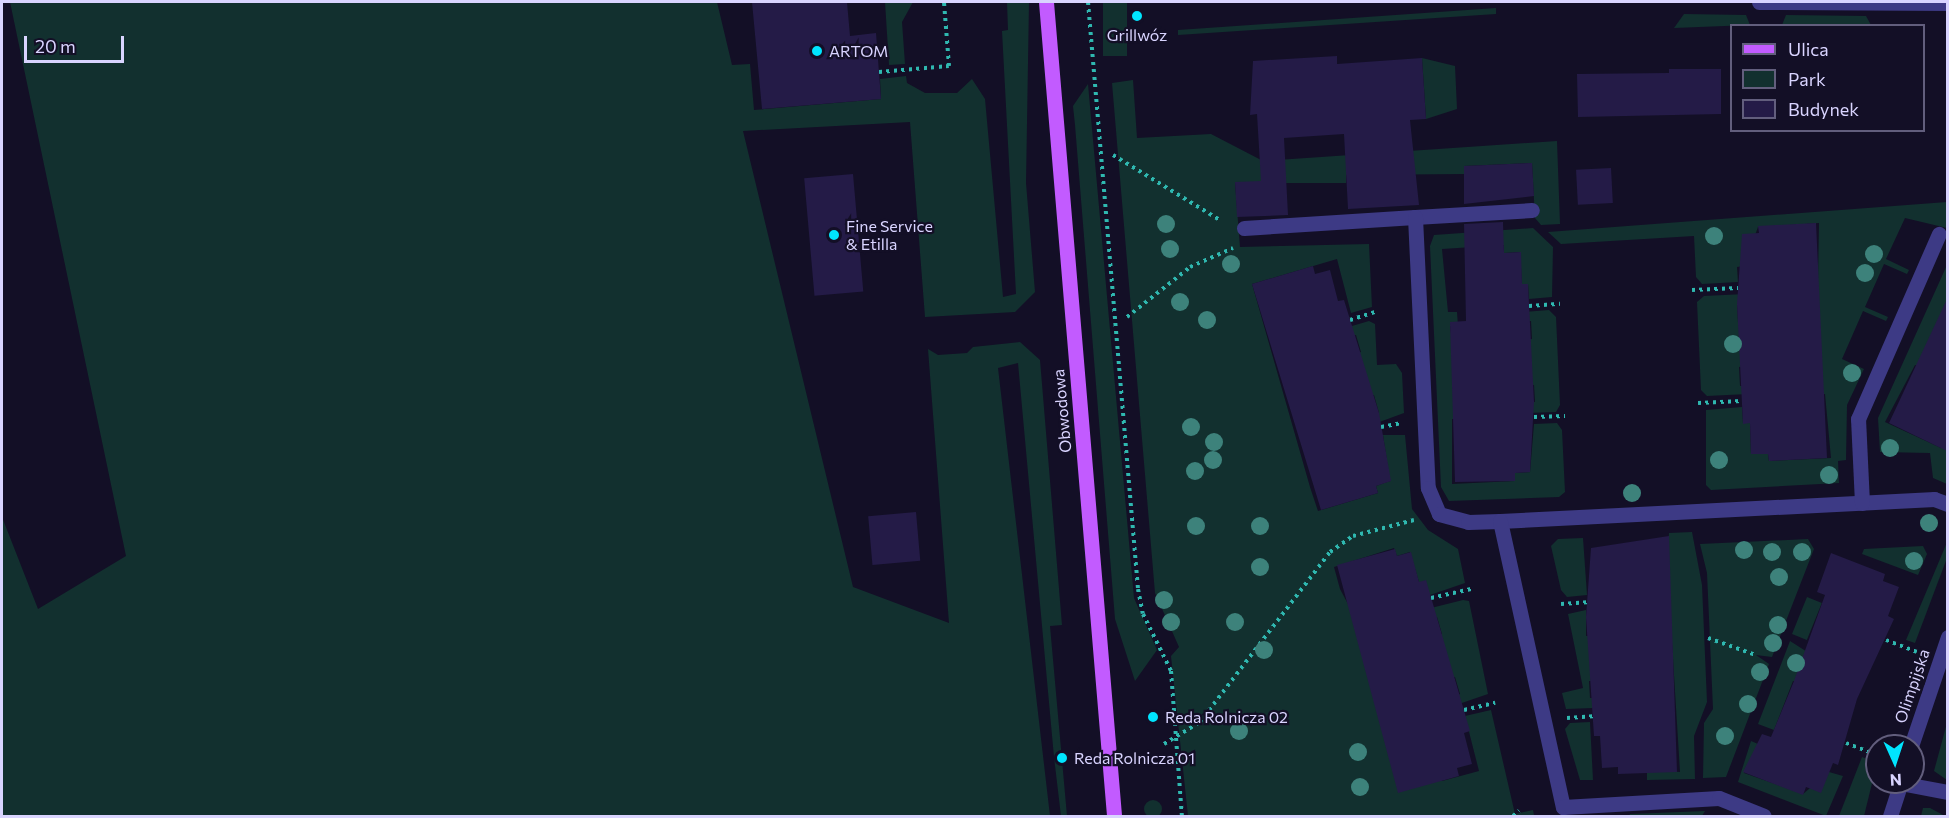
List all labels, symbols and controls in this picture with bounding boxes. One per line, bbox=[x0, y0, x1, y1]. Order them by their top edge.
marker: Grillwóz bbox=[1130, 9, 1144, 23]
scale bar bbox=[27, 24, 128, 62]
legend bbox=[1730, 24, 1925, 132]
place label: Grillwóz bbox=[1107, 25, 1167, 45]
text: 20 m bbox=[35, 35, 76, 57]
text: Ulica bbox=[1788, 38, 1829, 60]
place label: ARTOM bbox=[829, 41, 888, 61]
marker: ARTOM bbox=[810, 44, 824, 58]
text: Park bbox=[1788, 68, 1826, 90]
text: Budynek bbox=[1788, 98, 1859, 120]
place label: Fine Service & Etilla bbox=[846, 216, 933, 254]
marker: Fine Service & Etilla bbox=[827, 228, 841, 242]
street label: Obwodowa bbox=[1049, 368, 1075, 454]
street label: Olimpijska bbox=[1890, 646, 1934, 726]
place label: Reda Rolnicza 02 bbox=[1165, 707, 1288, 727]
marker: Reda Rolnicza 02 bbox=[1146, 710, 1160, 724]
north arrow bbox=[1865, 734, 1925, 794]
place label: Reda Rolnicza 01 bbox=[1074, 748, 1195, 768]
marker: Reda Rolnicza 01 bbox=[1055, 751, 1069, 765]
text: N bbox=[1889, 771, 1902, 790]

